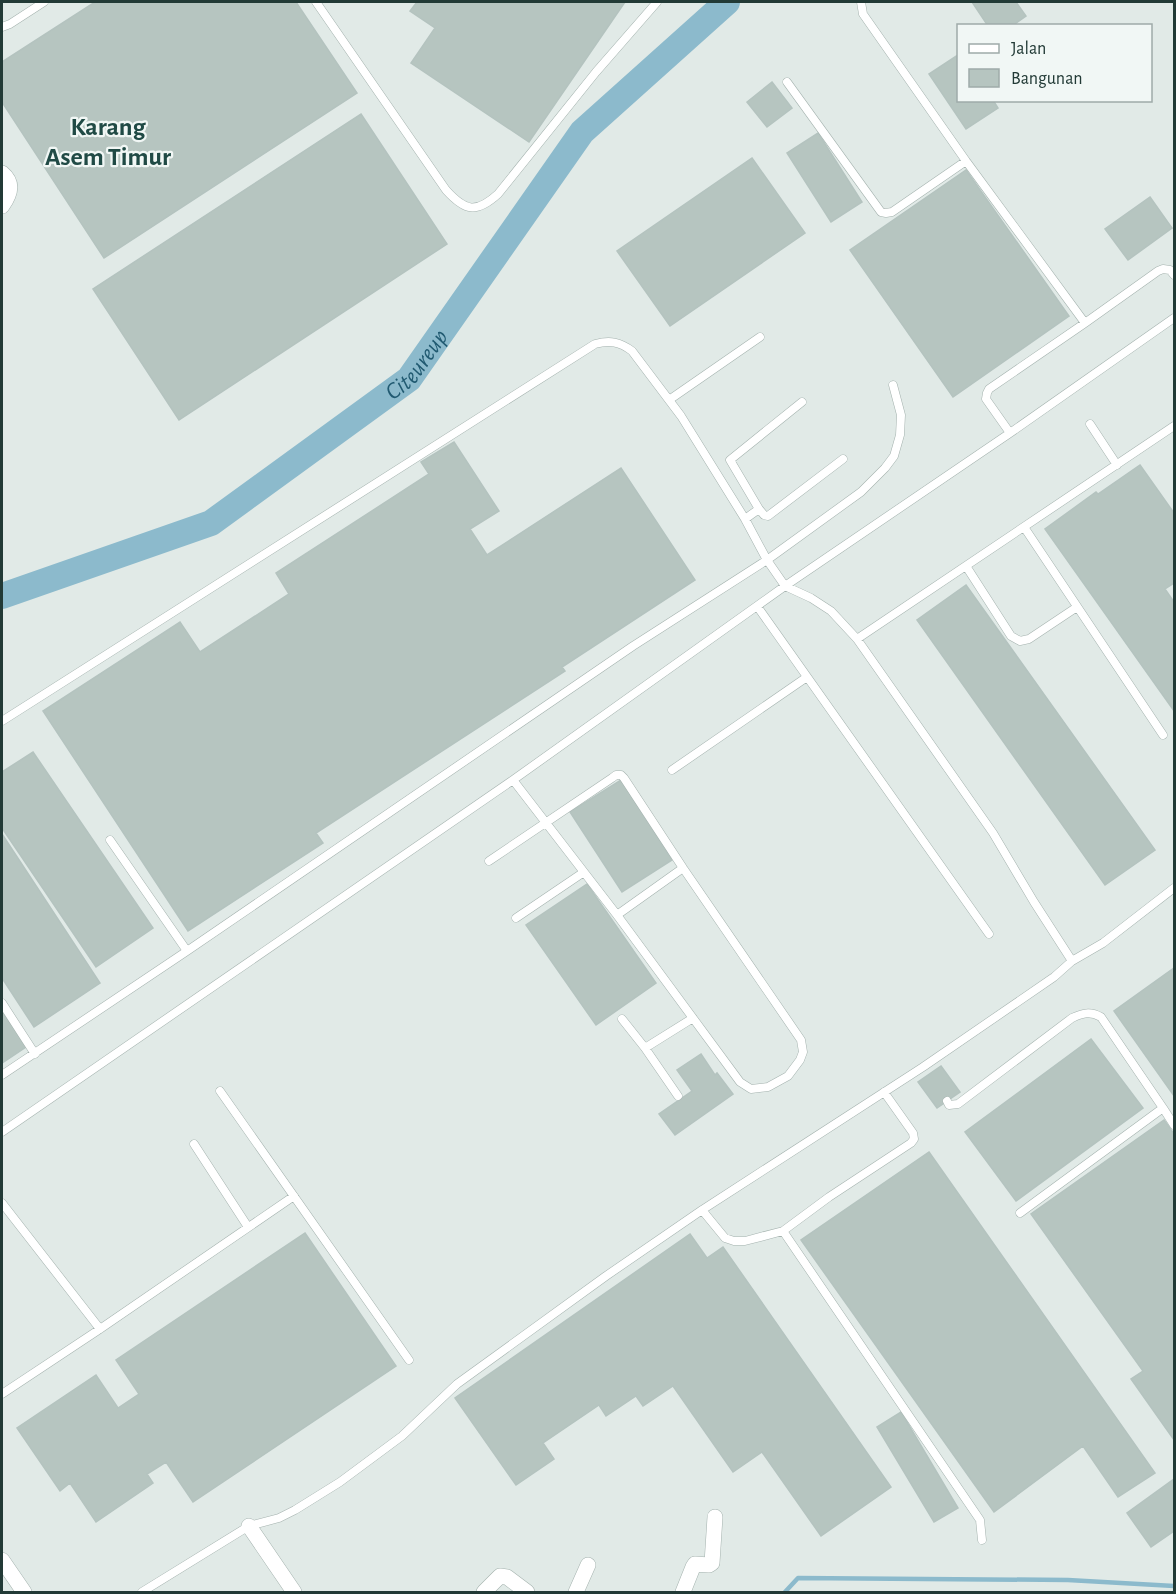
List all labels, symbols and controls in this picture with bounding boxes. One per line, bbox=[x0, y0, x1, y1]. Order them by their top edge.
legend bbox=[957, 24, 1152, 102]
text: Jalan bbox=[1011, 40, 1046, 58]
text: Bangunan bbox=[1011, 70, 1083, 88]
district label: Karang Asem Timur bbox=[45, 114, 171, 170]
water label: Citeureup bbox=[381, 325, 453, 405]

